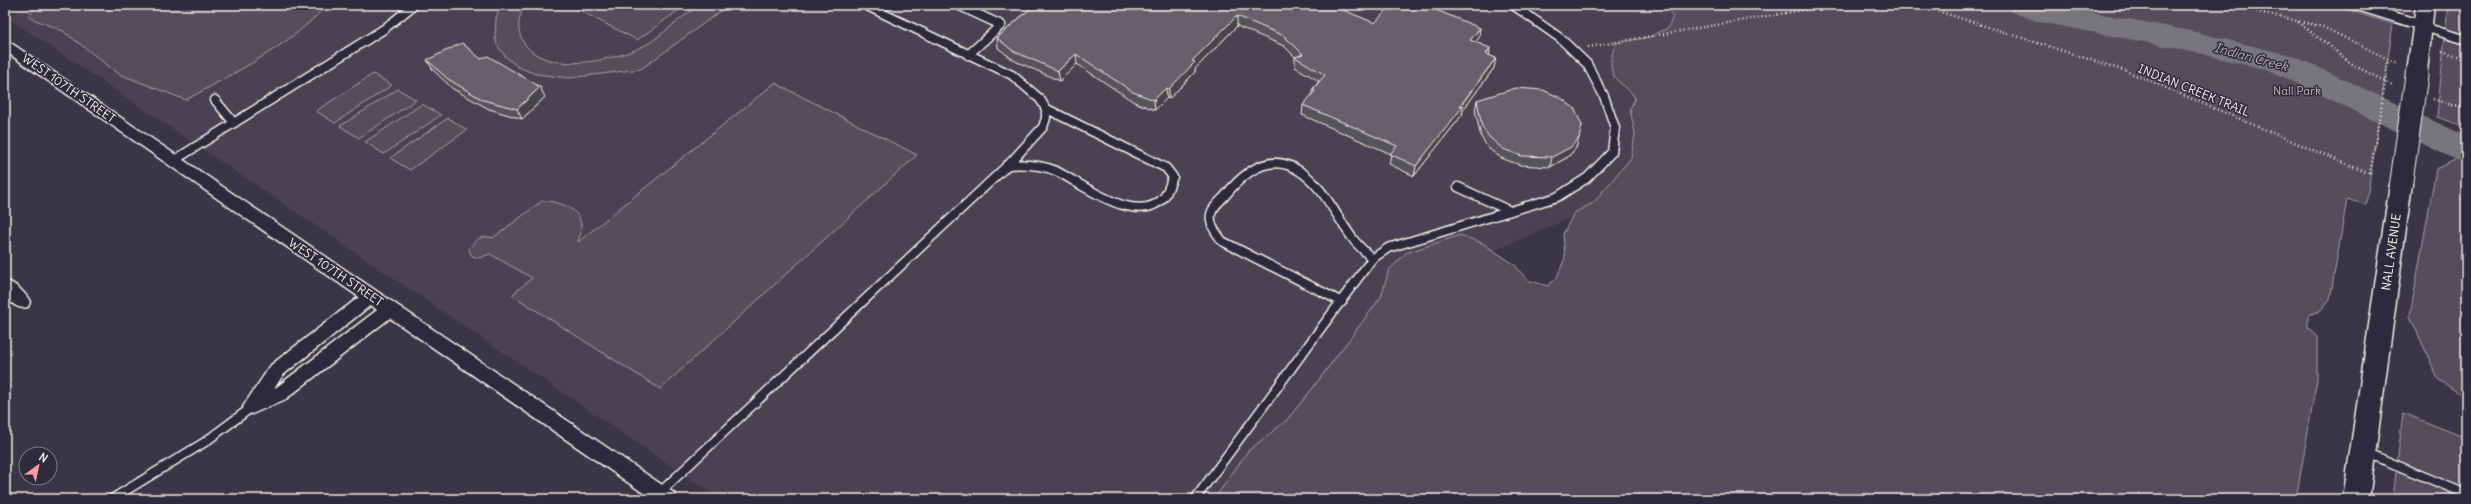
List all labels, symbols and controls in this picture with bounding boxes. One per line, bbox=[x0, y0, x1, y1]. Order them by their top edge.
water label: Indian Creek bbox=[2212, 39, 2291, 75]
street label: WEST 107TH STREET bbox=[19, 50, 119, 126]
street label: INDIAN CREEK TRAIL bbox=[2136, 61, 2252, 119]
park label: Nall Park bbox=[2273, 83, 2321, 98]
street label: NALL AVENUE bbox=[2378, 213, 2404, 291]
street label: WEST 107TH STREET bbox=[286, 235, 386, 309]
north arrow bbox=[18, 446, 58, 486]
text: N bbox=[36, 450, 50, 466]

